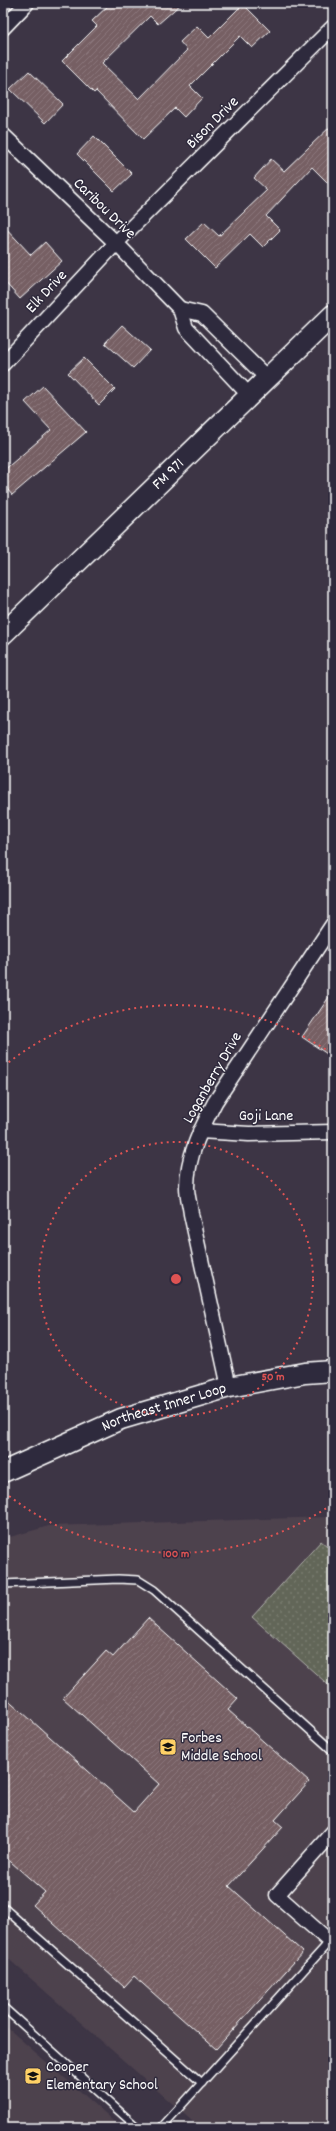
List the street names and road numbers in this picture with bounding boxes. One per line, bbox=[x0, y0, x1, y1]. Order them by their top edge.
street label: Bison Drive bbox=[181, 91, 245, 155]
street label: Caribou Drive bbox=[67, 173, 141, 245]
street label: Elk Drive bbox=[21, 265, 73, 319]
street label: FM 971 bbox=[147, 453, 190, 495]
street label: Loganberry Drive bbox=[177, 1028, 249, 1128]
street label: Goji Lane bbox=[239, 1105, 293, 1128]
street label: Northeast Inner Loop bbox=[98, 1377, 229, 1438]

